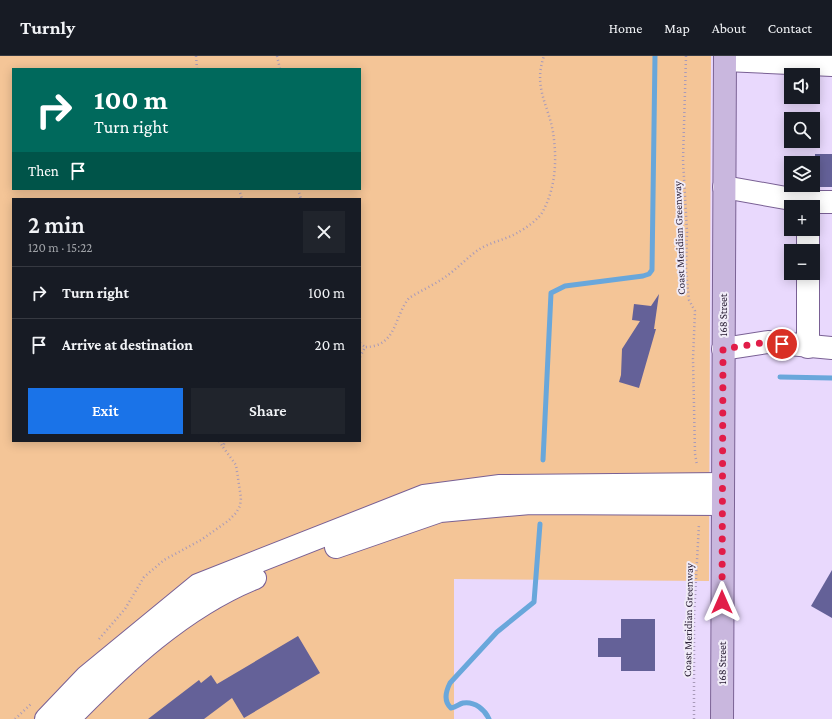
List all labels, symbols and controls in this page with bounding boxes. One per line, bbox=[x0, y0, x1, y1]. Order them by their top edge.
text: Turnly bbox=[20, 17, 75, 38]
text: Home bbox=[609, 20, 642, 36]
text: Map bbox=[664, 20, 690, 36]
text: About bbox=[712, 20, 746, 36]
text: Contact bbox=[768, 20, 812, 36]
map controls bbox=[784, 68, 820, 280]
button: sound bbox=[784, 68, 820, 104]
icon: right bbox=[28, 84, 80, 136]
text: 100 m bbox=[94, 84, 168, 115]
button: search bbox=[784, 112, 820, 148]
text: Turn right bbox=[94, 117, 168, 137]
button: layers bbox=[784, 156, 820, 192]
icon: arrive bbox=[67, 160, 89, 182]
text: Then bbox=[28, 163, 59, 179]
street label: Coast Meridian Greenway bbox=[671, 180, 688, 295]
button: + bbox=[784, 200, 820, 236]
text: 2 min bbox=[28, 211, 85, 238]
button: close bbox=[303, 211, 345, 253]
text: 120 m · 15:22 bbox=[28, 240, 93, 255]
button: − bbox=[784, 244, 820, 280]
icon: right bbox=[28, 282, 50, 304]
text: Turn right bbox=[62, 285, 129, 301]
text: 100 m bbox=[308, 285, 345, 301]
street label: 168 Street bbox=[717, 293, 729, 337]
pin bbox=[765, 327, 799, 361]
icon: arrive bbox=[771, 333, 793, 355]
icon: arrive bbox=[28, 334, 50, 356]
text: Arrive at destination bbox=[62, 337, 193, 353]
text: 20 m bbox=[315, 337, 345, 353]
button: Exit bbox=[28, 388, 183, 434]
button: Share bbox=[191, 388, 345, 434]
street label: Coast Meridian Greenway bbox=[681, 562, 696, 677]
position arrow bbox=[701, 581, 743, 623]
street label: 168 Street bbox=[716, 641, 728, 685]

